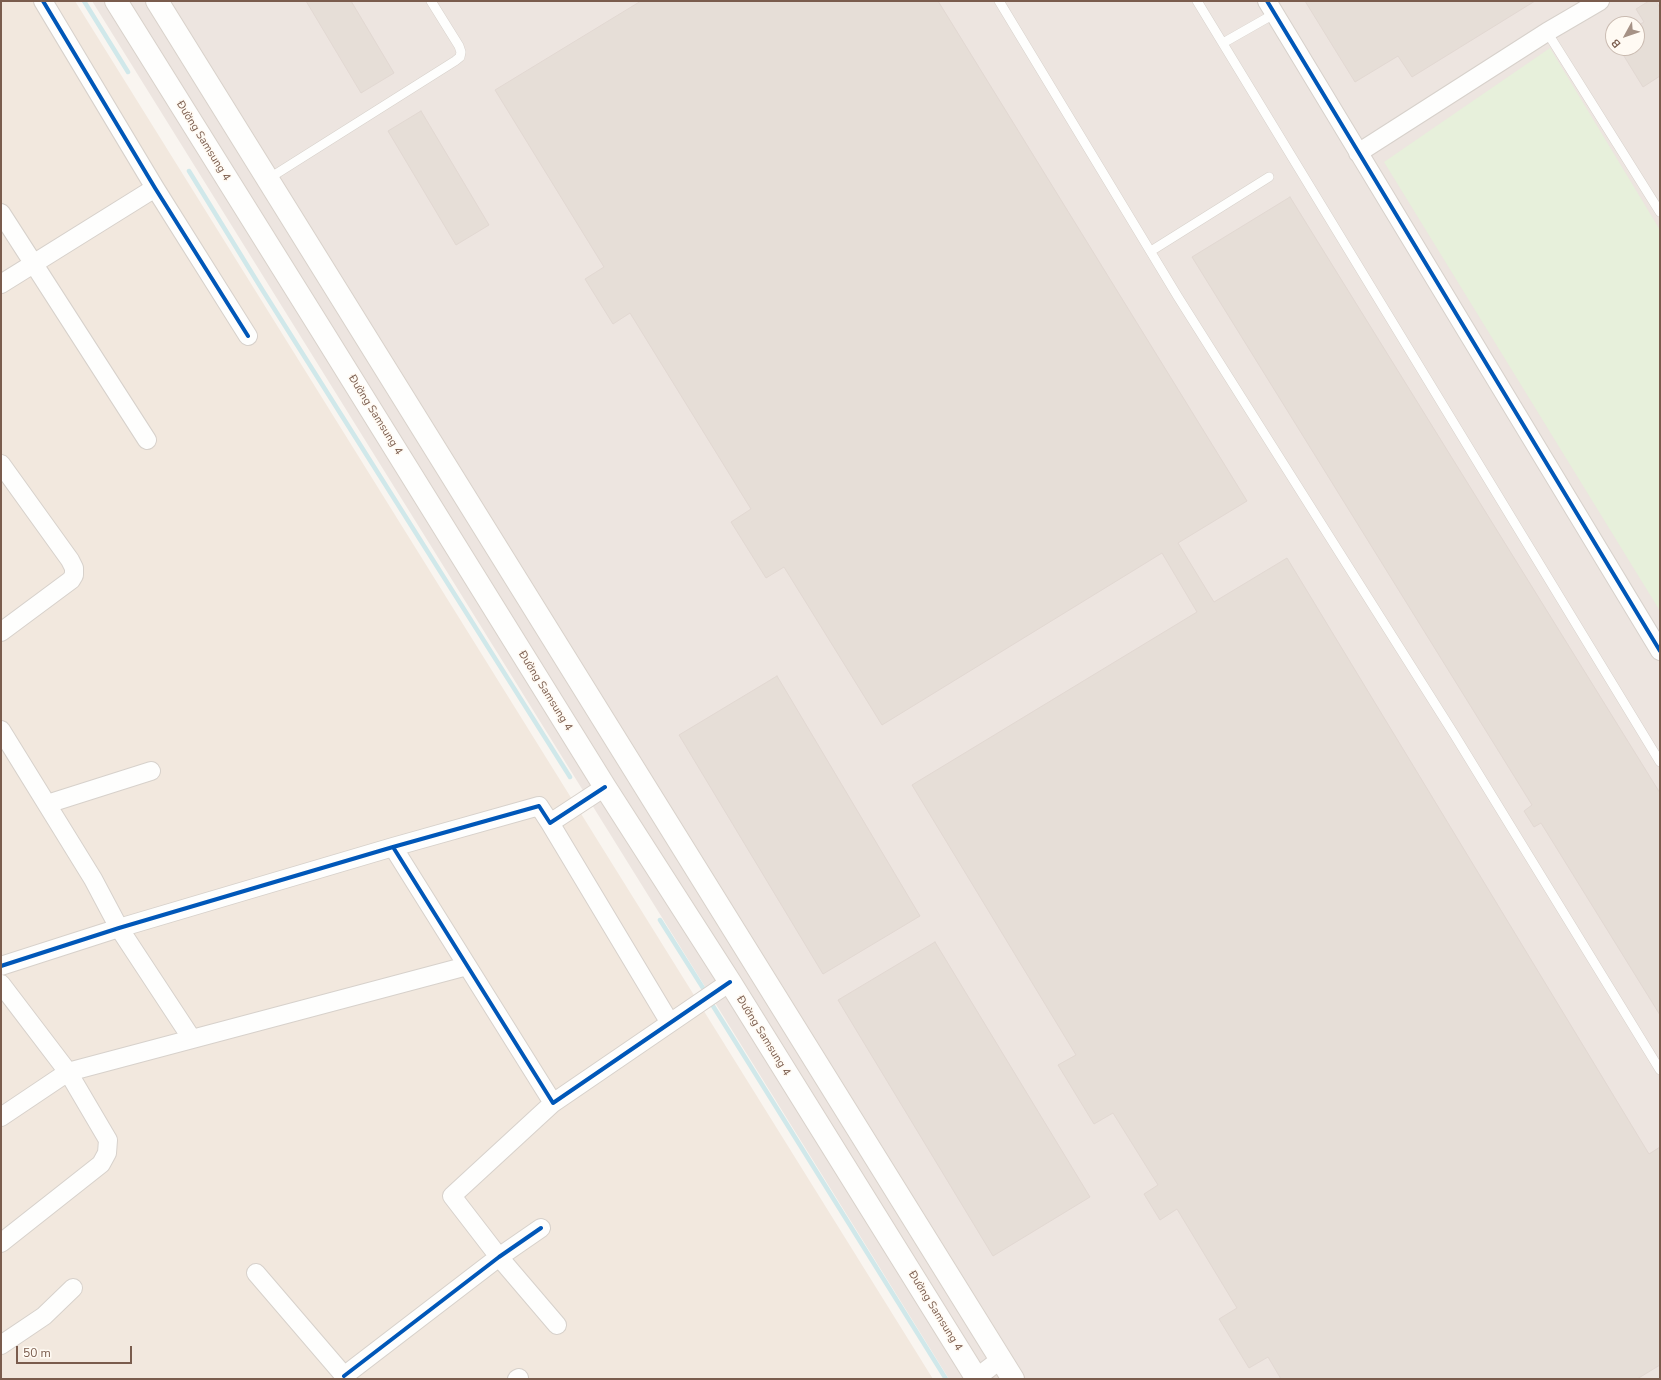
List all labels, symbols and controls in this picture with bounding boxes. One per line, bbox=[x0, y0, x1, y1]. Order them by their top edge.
north arrow bbox=[1605, 16, 1645, 56]
text: B bbox=[1608, 36, 1624, 51]
street label: Đường Samsung 4 bbox=[173, 99, 233, 183]
street label: Đường Samsung 4 bbox=[345, 373, 405, 457]
street label: Đường Samsung 4 bbox=[515, 649, 575, 733]
street label: Đường Samsung 4 bbox=[733, 994, 793, 1078]
street label: Đường Samsung 4 bbox=[905, 1269, 965, 1353]
scale bar bbox=[18, 1338, 134, 1364]
text: 50 m bbox=[23, 1345, 51, 1361]

